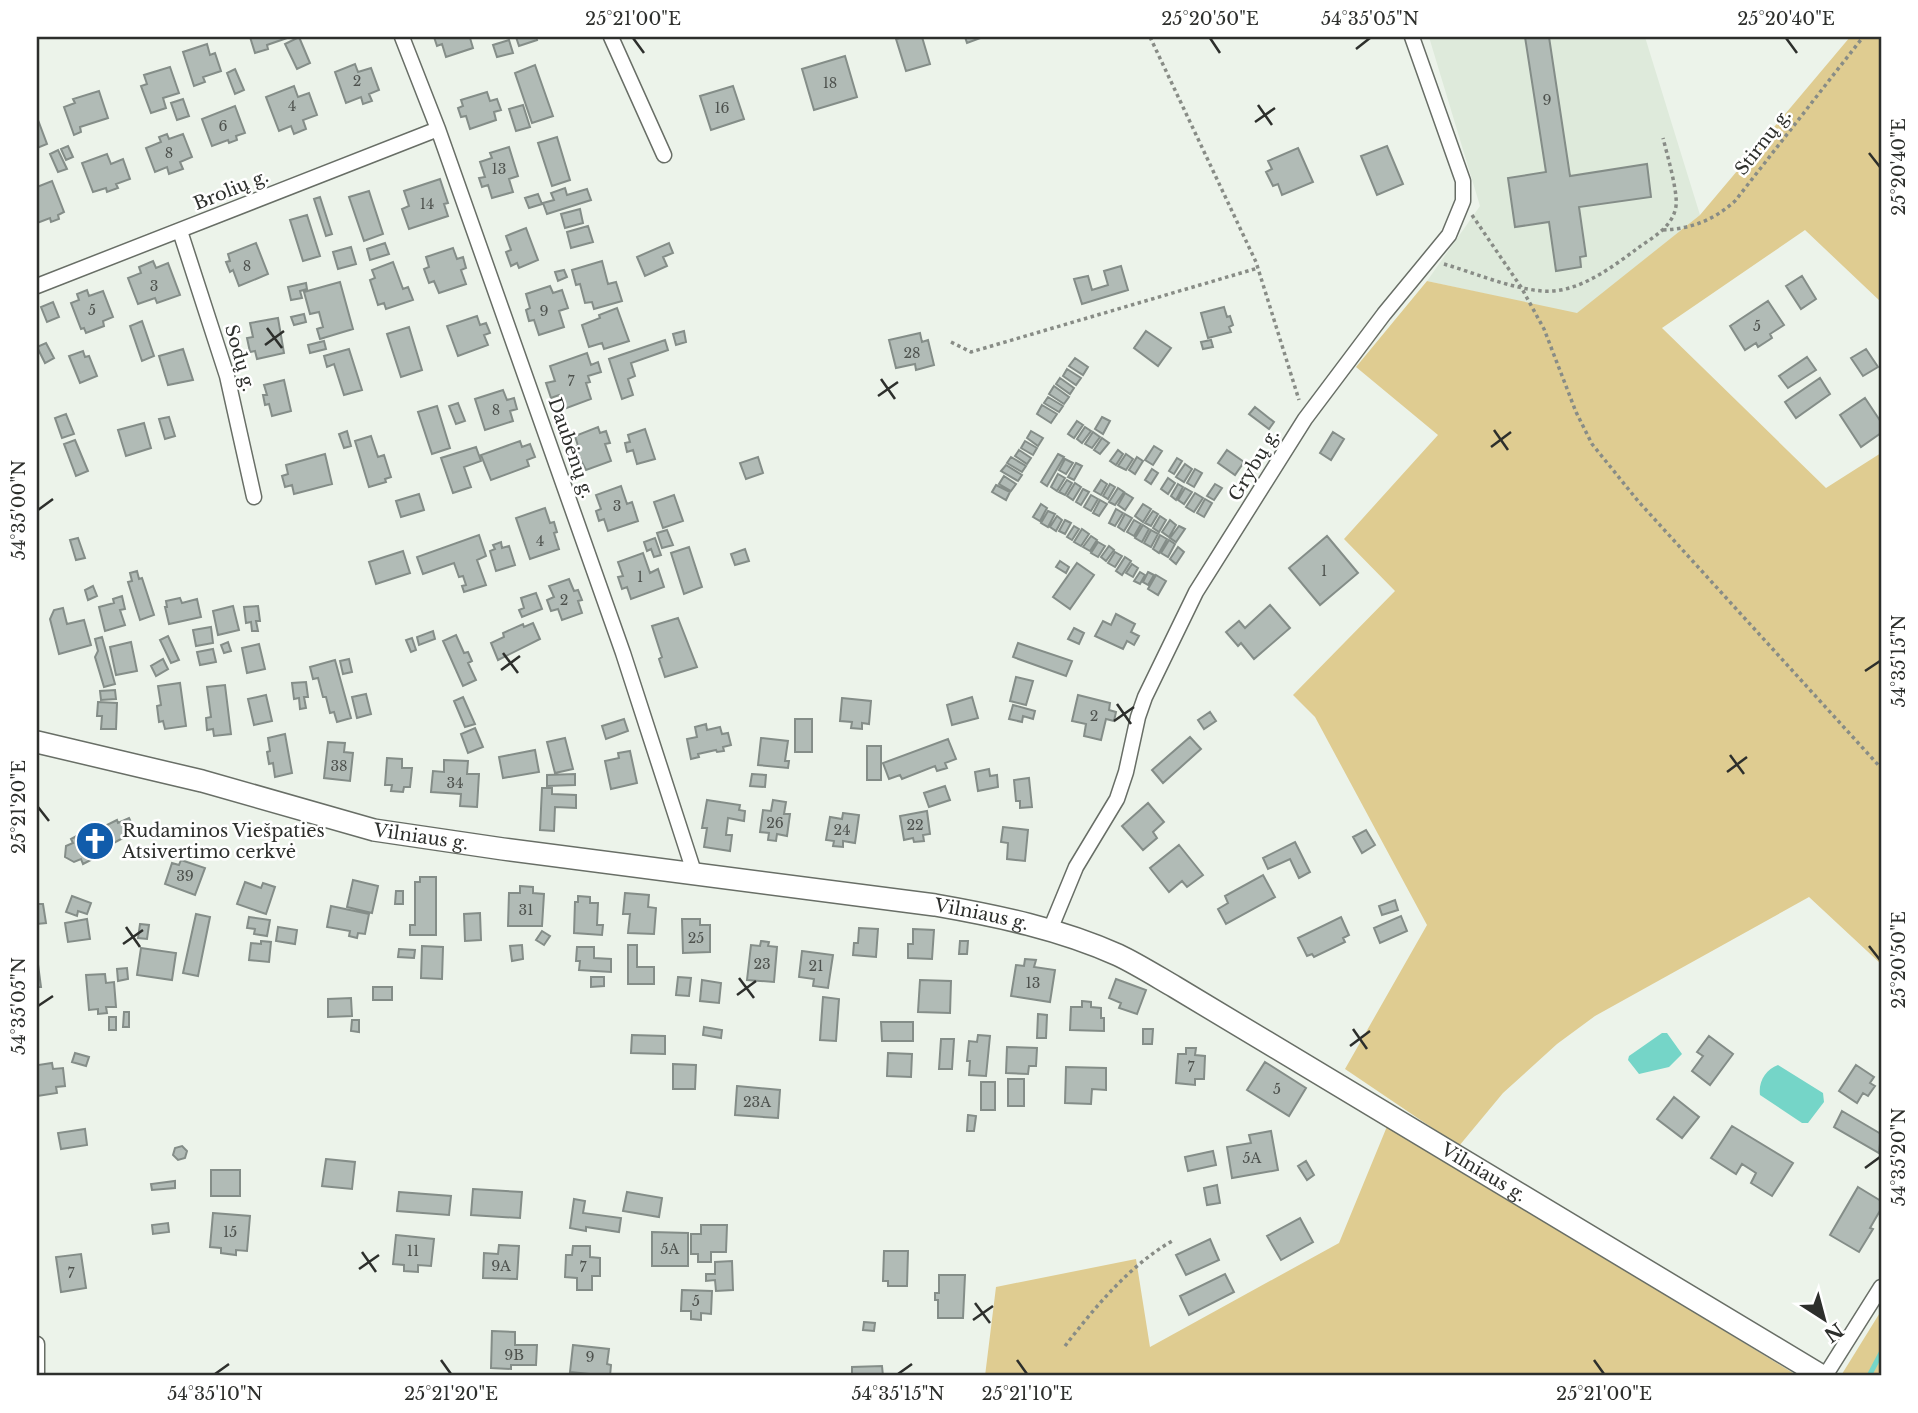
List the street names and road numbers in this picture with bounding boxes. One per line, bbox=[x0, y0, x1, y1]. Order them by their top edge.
street label: Stirnų g. bbox=[1730, 104, 1796, 180]
street label: Brolių g. bbox=[190, 165, 272, 215]
street label: Sodų g. bbox=[220, 322, 260, 394]
street label: Daubėnų g. bbox=[543, 395, 599, 501]
street label: Grybų g. bbox=[1224, 425, 1284, 505]
street label: Vilniaus g. bbox=[371, 819, 470, 855]
street label: Vilniaus g. bbox=[932, 894, 1031, 935]
street label: Vilniaus g. bbox=[1436, 1138, 1530, 1207]

